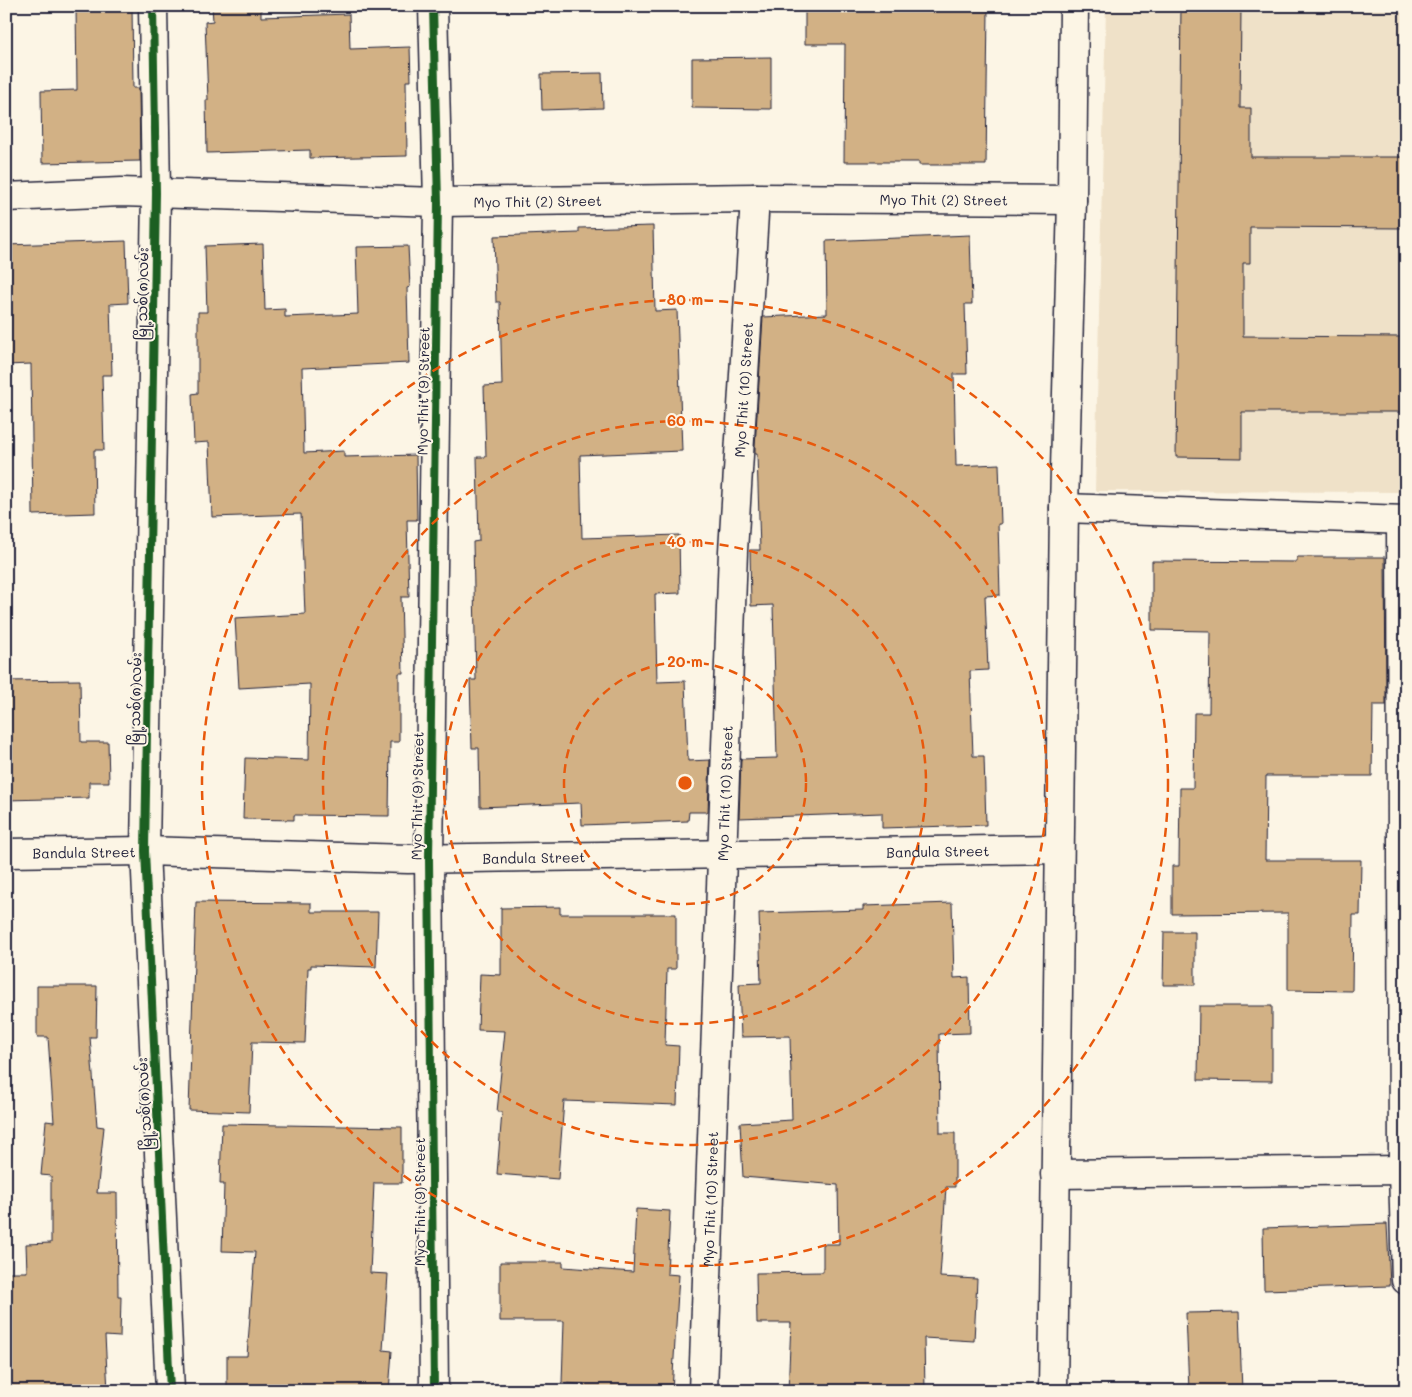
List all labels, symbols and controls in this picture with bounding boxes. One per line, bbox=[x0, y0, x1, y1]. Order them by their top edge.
street label: Myo Thit (2) Street bbox=[879, 189, 1008, 209]
street label: Myo Thit (2) Street bbox=[473, 190, 602, 211]
street label: မြို့သစ်(၈)လမ်း bbox=[132, 247, 155, 341]
text: 80 m bbox=[667, 289, 703, 309]
street label: Myo Thit (10) Street bbox=[729, 322, 757, 458]
street label: Myo Thit (9) Street bbox=[412, 326, 434, 456]
text: 60 m bbox=[667, 410, 703, 430]
text: 40 m bbox=[667, 531, 703, 551]
text: 20 m bbox=[667, 651, 703, 671]
street label: မြို့သစ်(၈)လမ်း bbox=[125, 652, 148, 746]
street label: Myo Thit (10) Street bbox=[712, 725, 736, 861]
street label: Myo Thit (9) Street bbox=[406, 731, 428, 861]
centre of rings bbox=[676, 774, 694, 792]
street label: Bandula Street bbox=[886, 841, 989, 861]
street label: Bandula Street bbox=[32, 842, 136, 862]
street label: Bandula Street bbox=[482, 847, 586, 867]
street label: မြို့သစ်(၈)လမ်း bbox=[132, 1057, 159, 1151]
street label: Myo Thit (10) Street bbox=[698, 1131, 722, 1267]
street label: Myo Thit (9) Street bbox=[410, 1138, 429, 1266]

